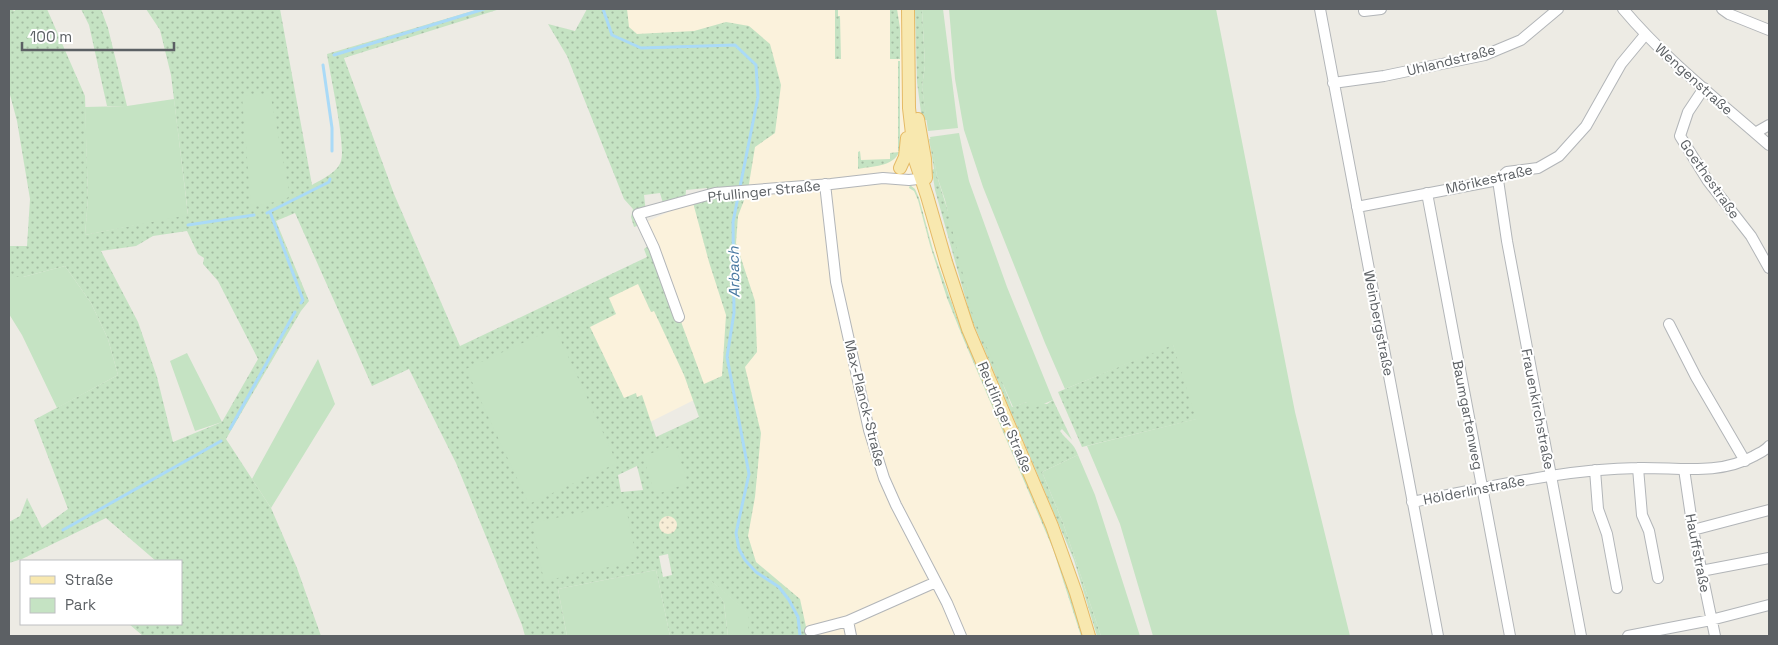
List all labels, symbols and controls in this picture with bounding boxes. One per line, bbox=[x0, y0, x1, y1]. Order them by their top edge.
scale bar bbox=[22, 20, 175, 52]
text: 100 m bbox=[30, 27, 72, 46]
street label: Wengenstraße bbox=[1651, 39, 1737, 119]
street label: Uhlandstraße bbox=[1405, 40, 1497, 80]
street label: Goethestraße bbox=[1676, 136, 1744, 222]
street label: Mörikestraße bbox=[1444, 160, 1534, 198]
street label: Pfullinger Straße bbox=[707, 176, 821, 206]
water label: Arbach bbox=[724, 245, 743, 298]
street label: Weinbergstraße bbox=[1360, 269, 1398, 377]
street label: Max-Planck-Straße bbox=[841, 338, 889, 468]
street label: Frauenkirchstraße bbox=[1517, 347, 1559, 471]
street label: Reutlinger Straße bbox=[973, 359, 1037, 475]
street label: Baumgartenweg bbox=[1449, 359, 1487, 471]
street label: Hölderlinstraße bbox=[1422, 471, 1526, 509]
street label: Hauffstraße bbox=[1682, 512, 1714, 594]
legend bbox=[20, 560, 182, 625]
text: Straße bbox=[65, 570, 114, 589]
text: Park bbox=[65, 595, 96, 614]

